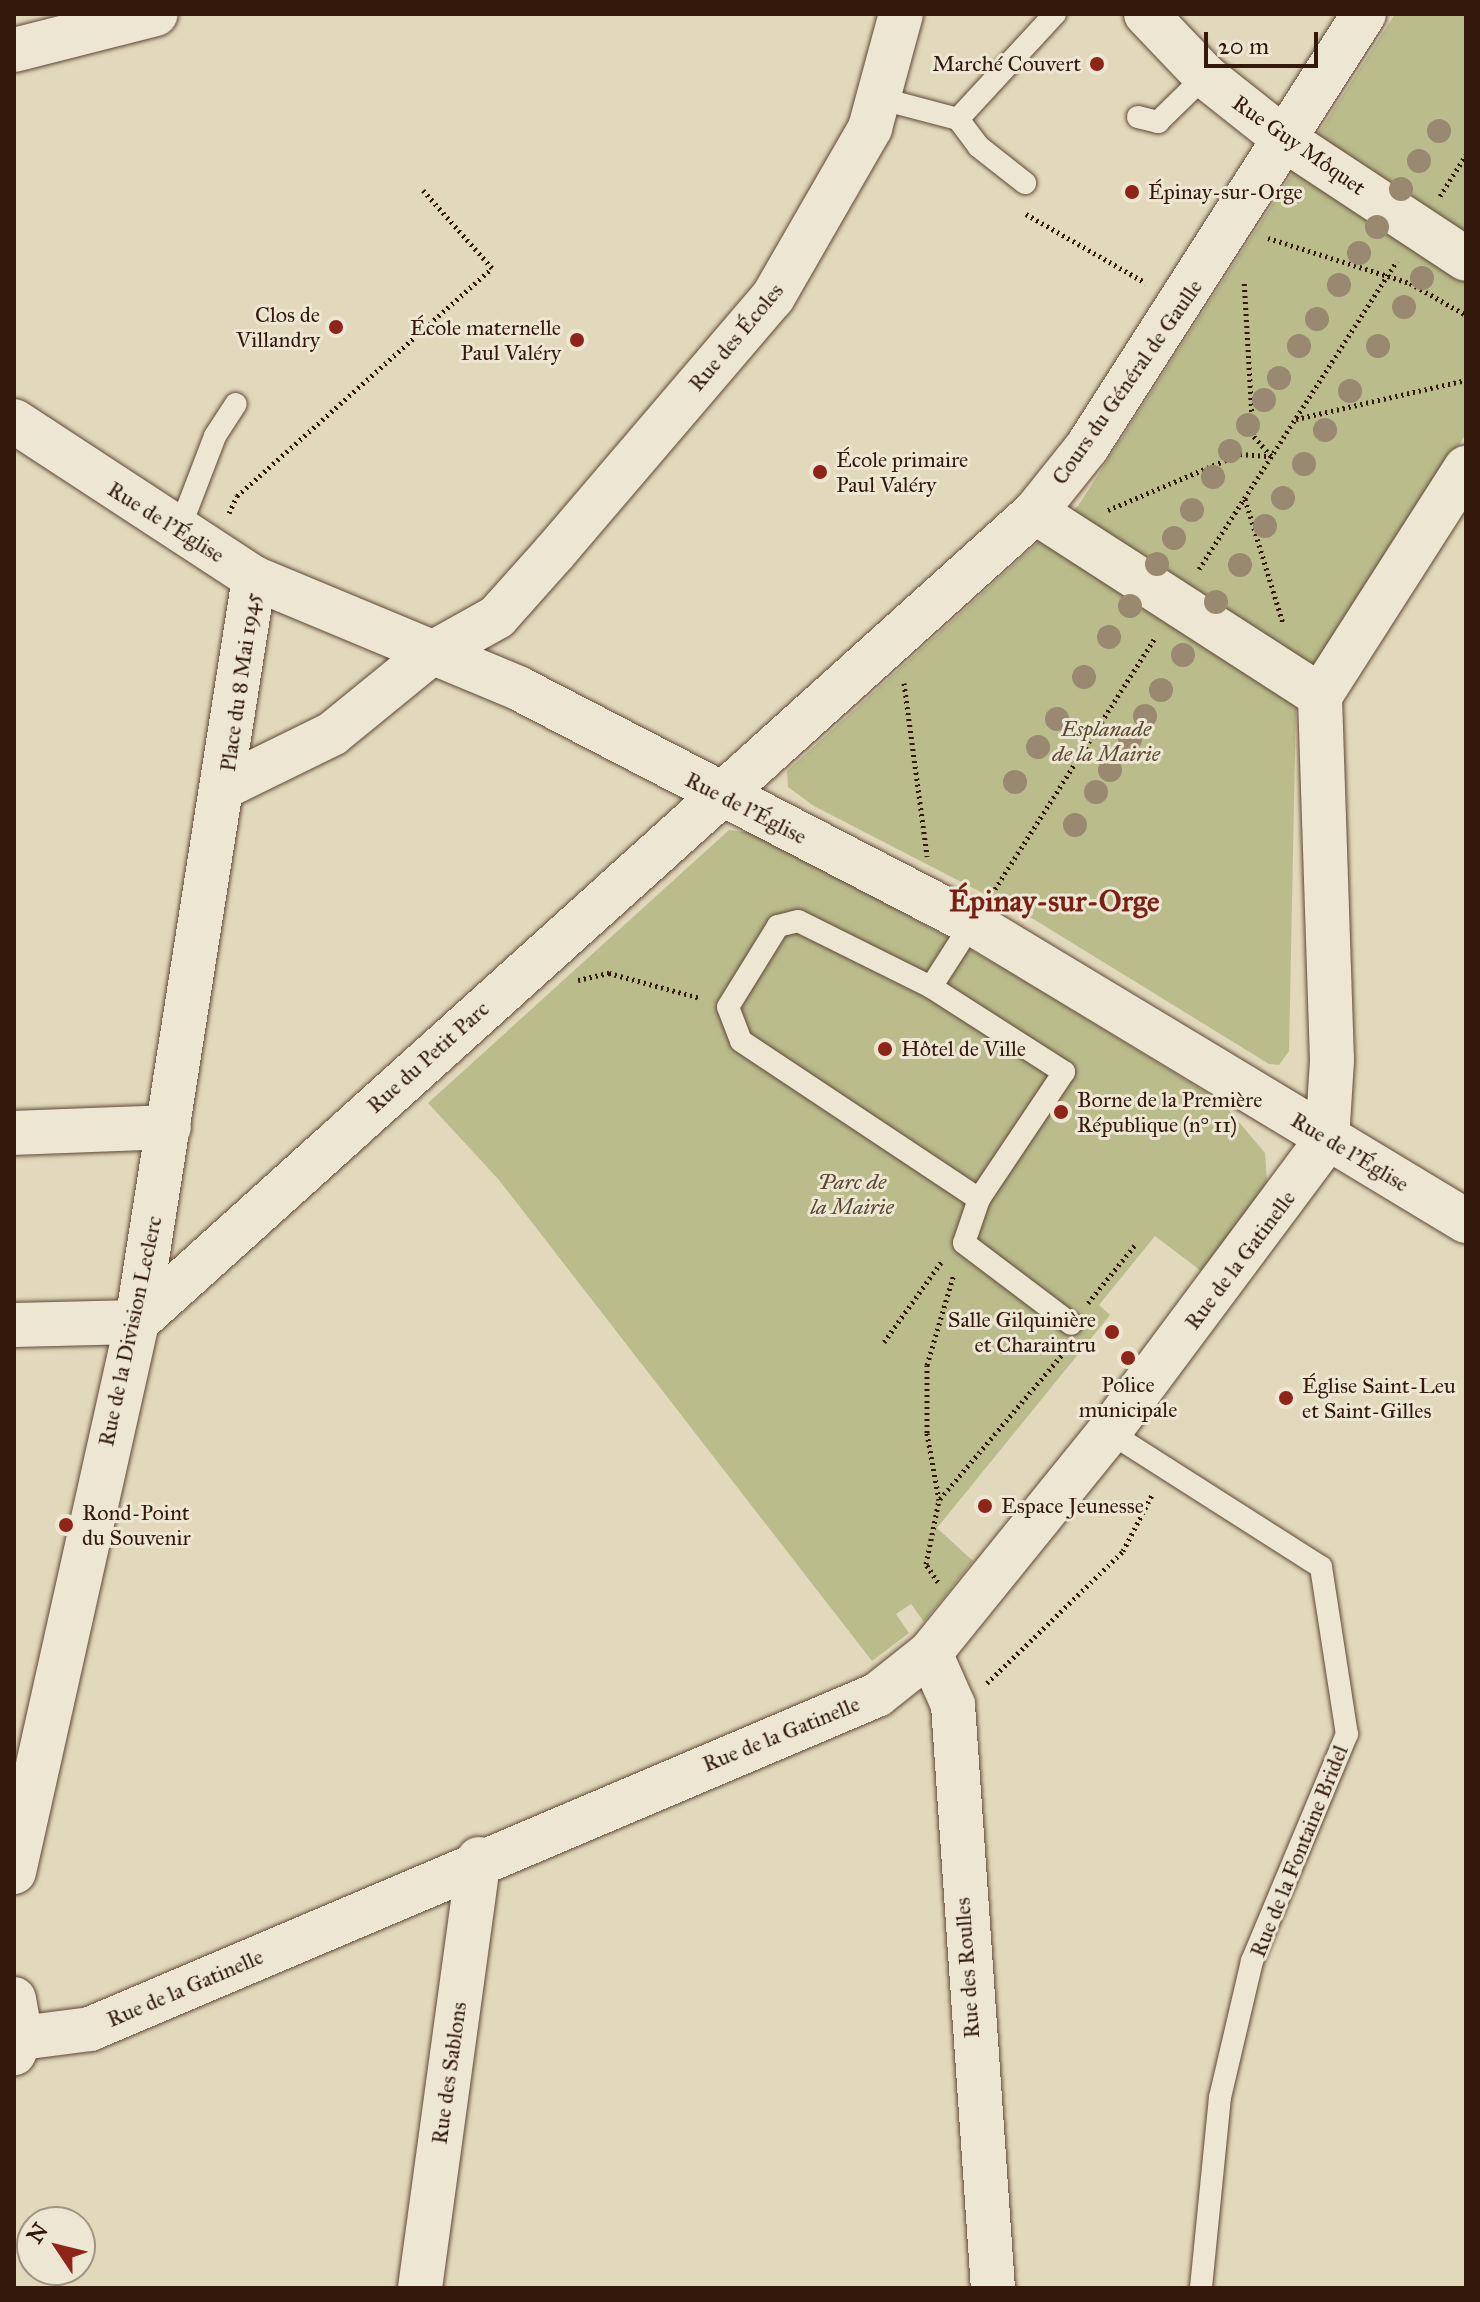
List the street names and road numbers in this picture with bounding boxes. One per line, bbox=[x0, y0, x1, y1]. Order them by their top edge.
street label: Rue Guy Môquet bbox=[1227, 89, 1371, 201]
street label: Cours du Général de Gaulle bbox=[1046, 274, 1208, 490]
street label: Rue des Écoles bbox=[683, 278, 789, 396]
street label: Rue de l'Église bbox=[103, 476, 229, 568]
street label: Place du 8 Mai 1945 bbox=[214, 591, 266, 773]
street label: Rue de l'Église bbox=[681, 766, 811, 850]
street label: Rue du Petit Parc bbox=[362, 995, 494, 1119]
street label: Rue de l'Église bbox=[1286, 1107, 1414, 1197]
street label: Rue de la Gatinelle bbox=[1179, 1185, 1301, 1335]
street label: Rue de la Division Leclerc bbox=[93, 1213, 167, 1449]
street label: Rue de la Gatinelle bbox=[699, 1690, 863, 1778]
street label: Rue de la Fontaine Bridel bbox=[1244, 1741, 1354, 1961]
street label: Rue des Roulles bbox=[949, 1897, 985, 2039]
street label: Rue de la Gatinelle bbox=[103, 1943, 267, 2033]
street label: Rue des Sablons bbox=[426, 2000, 472, 2146]

